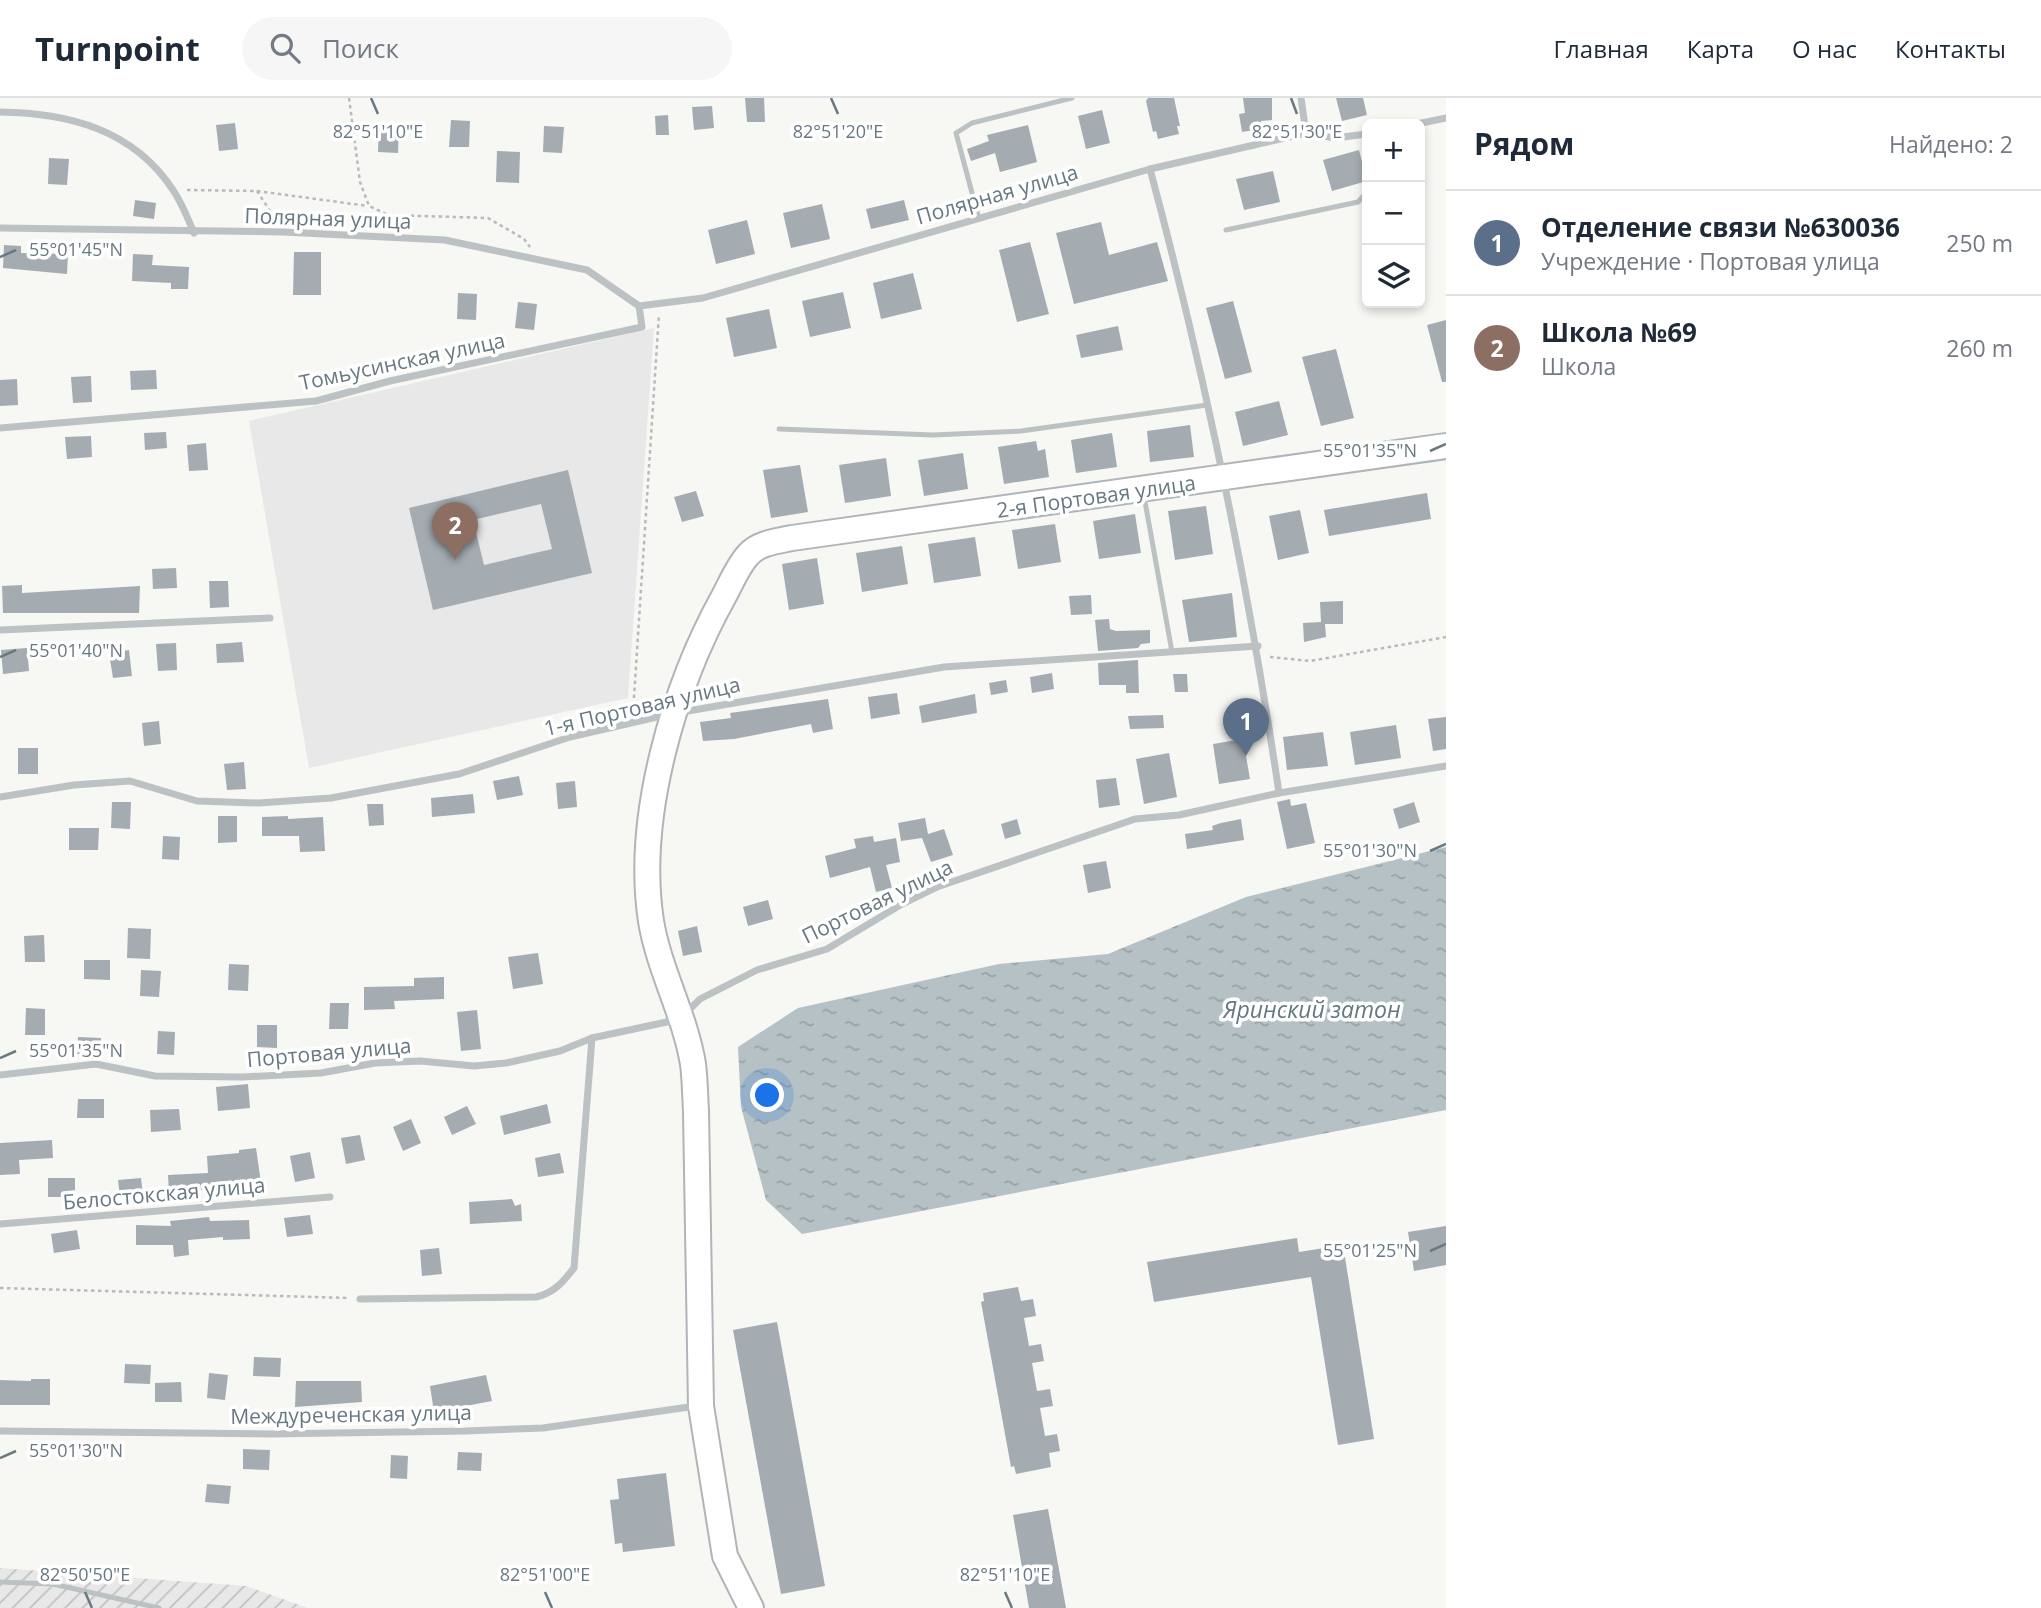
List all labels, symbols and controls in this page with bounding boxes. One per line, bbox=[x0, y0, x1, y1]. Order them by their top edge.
search box bbox=[242, 17, 732, 80]
text: Turnpoint bbox=[35, 26, 200, 71]
icon: search bbox=[266, 29, 304, 67]
text: Поиск bbox=[322, 30, 399, 66]
text: Главная bbox=[1554, 32, 1649, 65]
text: Карта bbox=[1687, 32, 1754, 65]
text: О нас bbox=[1792, 32, 1857, 65]
text: Контакты bbox=[1895, 32, 2006, 65]
text: 82°51'10"E bbox=[333, 119, 423, 143]
text: 82°51'20"E bbox=[793, 119, 883, 143]
text: 82°51'30"E bbox=[1252, 119, 1342, 143]
map controls bbox=[1362, 119, 1425, 308]
button: + bbox=[1362, 119, 1425, 182]
text: Рядом bbox=[1474, 123, 1574, 164]
text: Найдено: 2 bbox=[1889, 128, 2013, 160]
street label: Полярная улица bbox=[913, 158, 1081, 230]
button: − bbox=[1362, 182, 1425, 245]
street label: Полярная улица bbox=[244, 201, 412, 235]
text: Отделение связи №630036 bbox=[1541, 209, 1900, 245]
text: 1 bbox=[1490, 227, 1504, 259]
text: 250 m bbox=[1946, 227, 2013, 259]
text: 55°01'45"N bbox=[29, 237, 123, 261]
button: layers bbox=[1362, 245, 1425, 308]
text: Учреждение · Портовая улица bbox=[1541, 245, 1880, 277]
text: Школа №69 bbox=[1541, 314, 1697, 350]
street label: Томьусинская улица bbox=[297, 326, 507, 396]
text: 2 bbox=[1490, 332, 1504, 364]
text: 260 m bbox=[1946, 332, 2013, 364]
text: Школа bbox=[1541, 350, 1616, 382]
text: 55°01'35"N bbox=[1323, 438, 1417, 462]
street label: 2-я Портовая улица bbox=[995, 468, 1197, 524]
pin: 2 bbox=[432, 502, 478, 560]
text: 55°01'40"N bbox=[29, 638, 123, 662]
street label: 1-я Портовая улица bbox=[541, 670, 743, 742]
pin: 1 bbox=[1223, 698, 1269, 756]
text: 55°01'30"N bbox=[1323, 838, 1417, 862]
street label: Портовая улица bbox=[797, 852, 957, 950]
water label: Яринский затон bbox=[1222, 993, 1401, 1025]
street label: Портовая улица bbox=[246, 1031, 412, 1073]
text: 55°01'35"N bbox=[29, 1038, 123, 1062]
your location bbox=[750, 1078, 784, 1112]
street label: Белостокская улица bbox=[62, 1170, 266, 1216]
text: 55°01'25"N bbox=[1323, 1238, 1417, 1262]
street label: Междуреченская улица bbox=[230, 1398, 472, 1430]
text: 55°01'30"N bbox=[29, 1438, 123, 1462]
text: 82°50'50"E bbox=[40, 1562, 130, 1586]
text: 82°51'00"E bbox=[500, 1562, 590, 1586]
text: 82°51'10"E bbox=[960, 1562, 1050, 1586]

